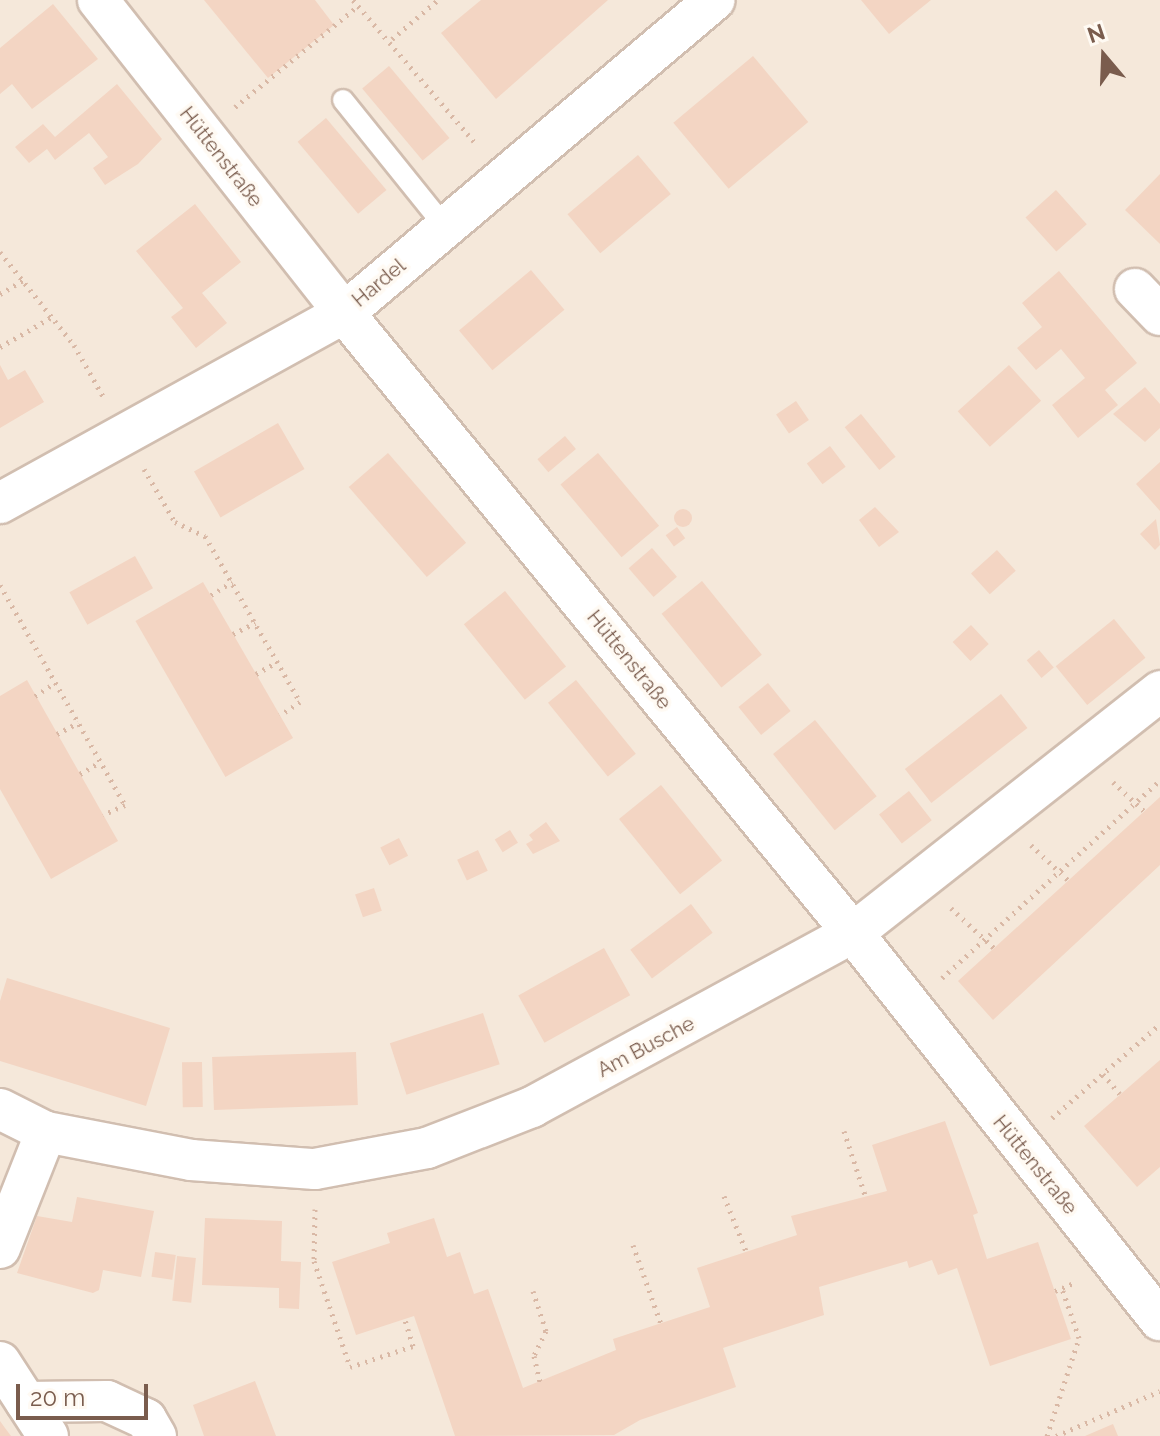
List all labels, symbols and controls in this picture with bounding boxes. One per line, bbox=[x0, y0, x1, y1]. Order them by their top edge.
north arrow bbox=[1064, 16, 1144, 96]
text: N bbox=[1084, 18, 1108, 48]
street label: Hüttenstraße bbox=[175, 102, 267, 212]
street label: Hardel bbox=[348, 254, 410, 312]
street label: Hüttenstraße bbox=[582, 606, 676, 714]
street label: Am Busche bbox=[593, 1011, 699, 1083]
street label: Hüttenstraße bbox=[988, 1111, 1082, 1219]
scale bar bbox=[20, 1368, 152, 1418]
text: 20 m bbox=[30, 1383, 85, 1412]

